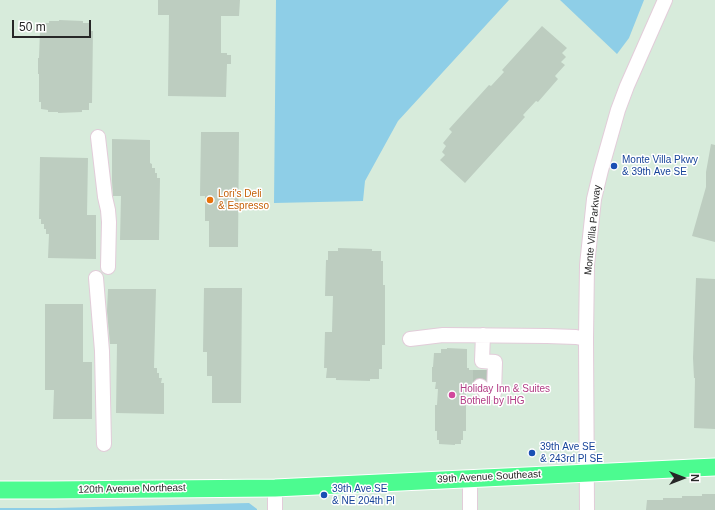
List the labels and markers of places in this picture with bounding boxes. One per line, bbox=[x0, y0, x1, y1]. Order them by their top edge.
place label: Monte Villa Pkwy & 39th Ave SE bbox=[622, 154, 698, 178]
marker: Monte Villa Pkwy & 39th Ave SE bbox=[609, 161, 619, 171]
place label: Lori's Deli & Espresso bbox=[218, 188, 269, 212]
marker: Lori's Deli & Espresso bbox=[205, 195, 215, 205]
place label: Holiday Inn & Suites Bothell by IHG bbox=[460, 383, 550, 406]
marker: Holiday Inn & Suites Bothell by IHG bbox=[447, 390, 457, 400]
place label: 39th Ave SE & 243rd Pl SE bbox=[540, 441, 603, 464]
marker: 39th Ave SE & 243rd Pl SE bbox=[527, 448, 537, 458]
place label: 39th Ave SE & NE 204th Pl bbox=[332, 483, 395, 506]
marker: 39th Ave SE & NE 204th Pl bbox=[319, 490, 329, 500]

